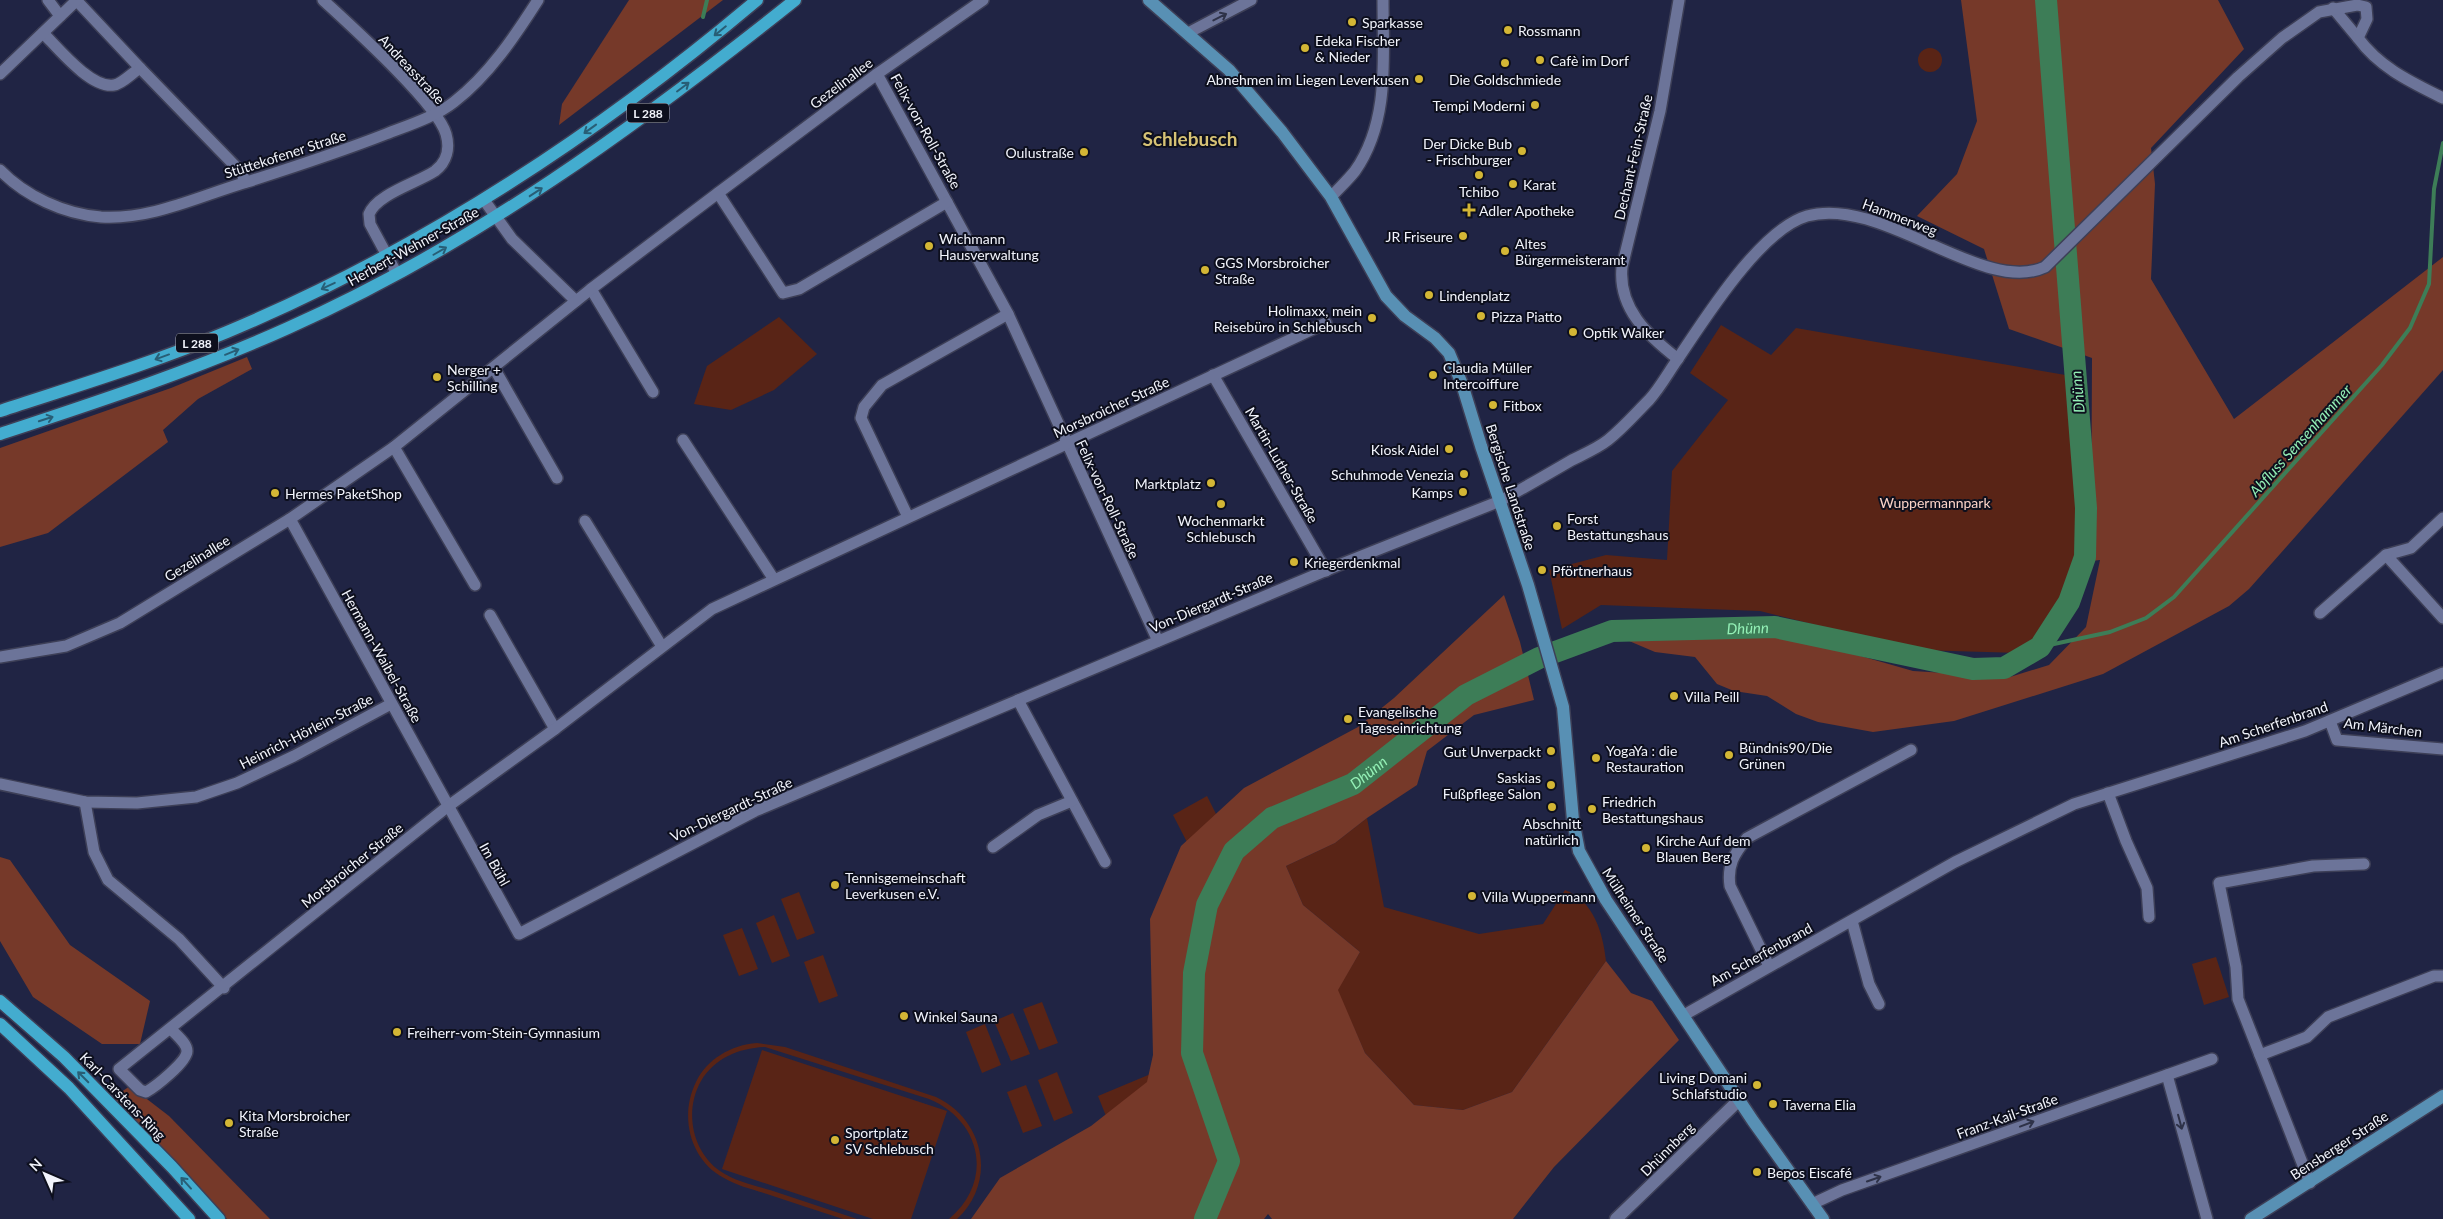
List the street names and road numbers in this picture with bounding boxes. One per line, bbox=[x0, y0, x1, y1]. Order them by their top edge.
street label: Andreasstraße bbox=[375, 31, 449, 107]
street label: Gezelinallee bbox=[806, 54, 876, 112]
street label: Felix-von-Roll-Straße bbox=[887, 70, 965, 192]
street label: Dechant-Fein-Straße bbox=[1610, 93, 1656, 221]
road number: L 288 bbox=[627, 104, 669, 122]
street label: Stüttekofener Straße bbox=[222, 126, 348, 182]
street label: Hammerweg bbox=[1860, 195, 1940, 239]
street label: Herbert-Wehner-Straße bbox=[345, 203, 481, 289]
road number: L 288 bbox=[176, 333, 218, 352]
street label: Morsbroicher Straße bbox=[1050, 373, 1172, 441]
street label: Martin-Luther-Straße bbox=[1242, 404, 1322, 526]
street label: Bergische Landstraße bbox=[1483, 422, 1539, 552]
street label: Felix-von-Roll-Straße bbox=[1073, 437, 1143, 561]
street label: Gezelinallee bbox=[161, 531, 233, 585]
street label: Von-Diergardt-Straße bbox=[1147, 568, 1275, 636]
street label: Hermann-Waibel-Straße bbox=[338, 586, 426, 726]
street label: Heinrich-Hörlein-Straße bbox=[236, 690, 376, 772]
street label: Am Scherfenbrand bbox=[2216, 697, 2330, 751]
street label: Am Märchen bbox=[2343, 714, 2423, 740]
street label: Von-Diergardt-Straße bbox=[667, 773, 795, 845]
street label: Morsbroicher Straße bbox=[298, 819, 406, 911]
street label: Im Bühl bbox=[476, 839, 514, 889]
street label: Mülheimer Straße bbox=[1599, 864, 1673, 966]
street label: Am Scherfenbrand bbox=[1707, 919, 1815, 989]
street label: Karl-Carstens-Ring bbox=[77, 1048, 169, 1144]
street label: Franz-Kail-Straße bbox=[1954, 1090, 2060, 1142]
street label: Bensberger Straße bbox=[2287, 1107, 2391, 1183]
street label: Dhünnberg bbox=[1637, 1119, 1697, 1179]

